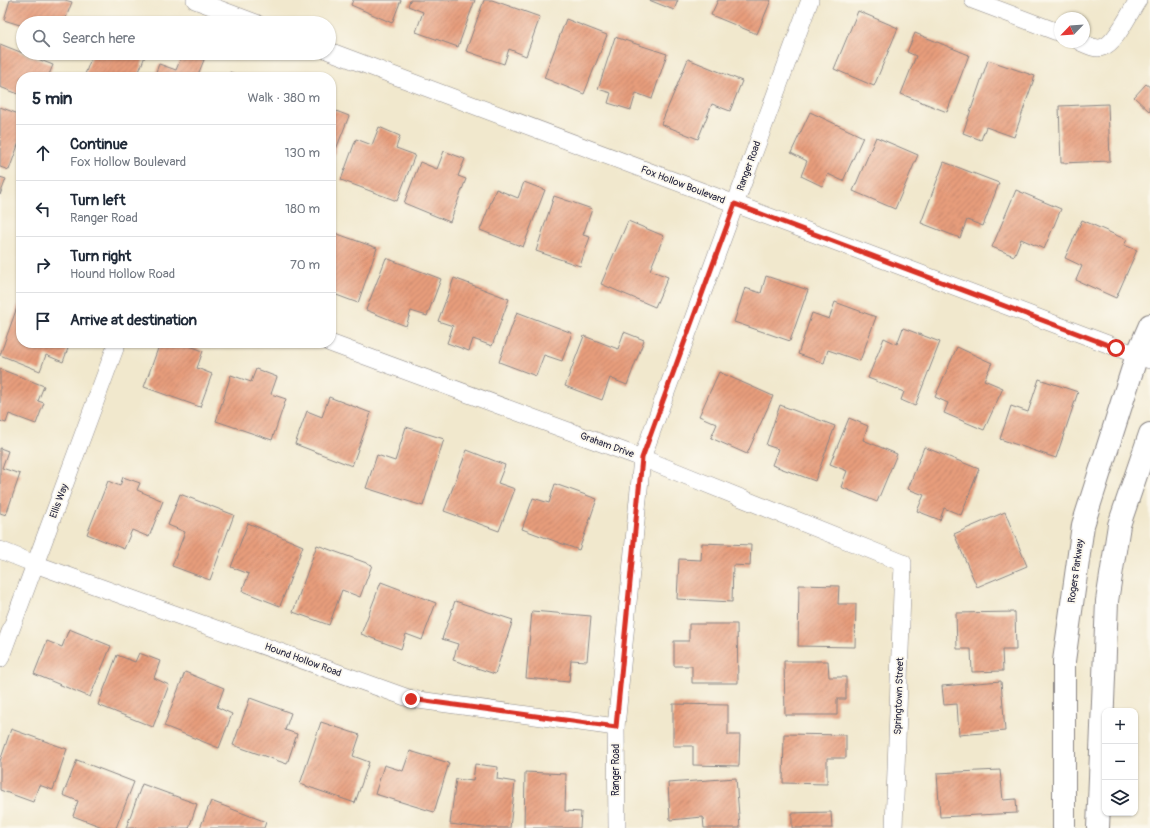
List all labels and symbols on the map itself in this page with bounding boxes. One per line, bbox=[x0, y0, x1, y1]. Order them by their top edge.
north arrow bbox=[1054, 12, 1090, 48]
street label: Ranger Road bbox=[734, 139, 764, 193]
street label: Fox Hollow Boulevard bbox=[639, 163, 727, 207]
route start bbox=[1107, 339, 1125, 357]
street label: Graham Drive bbox=[578, 430, 636, 460]
street label: Ellis Way bbox=[47, 481, 71, 520]
street label: Rogers Parkway bbox=[1066, 538, 1087, 604]
street label: Hound Hollow Road bbox=[263, 641, 343, 679]
street label: Springtown Street bbox=[892, 656, 906, 735]
route end bbox=[402, 690, 420, 708]
street label: Ranger Road bbox=[610, 744, 622, 796]

